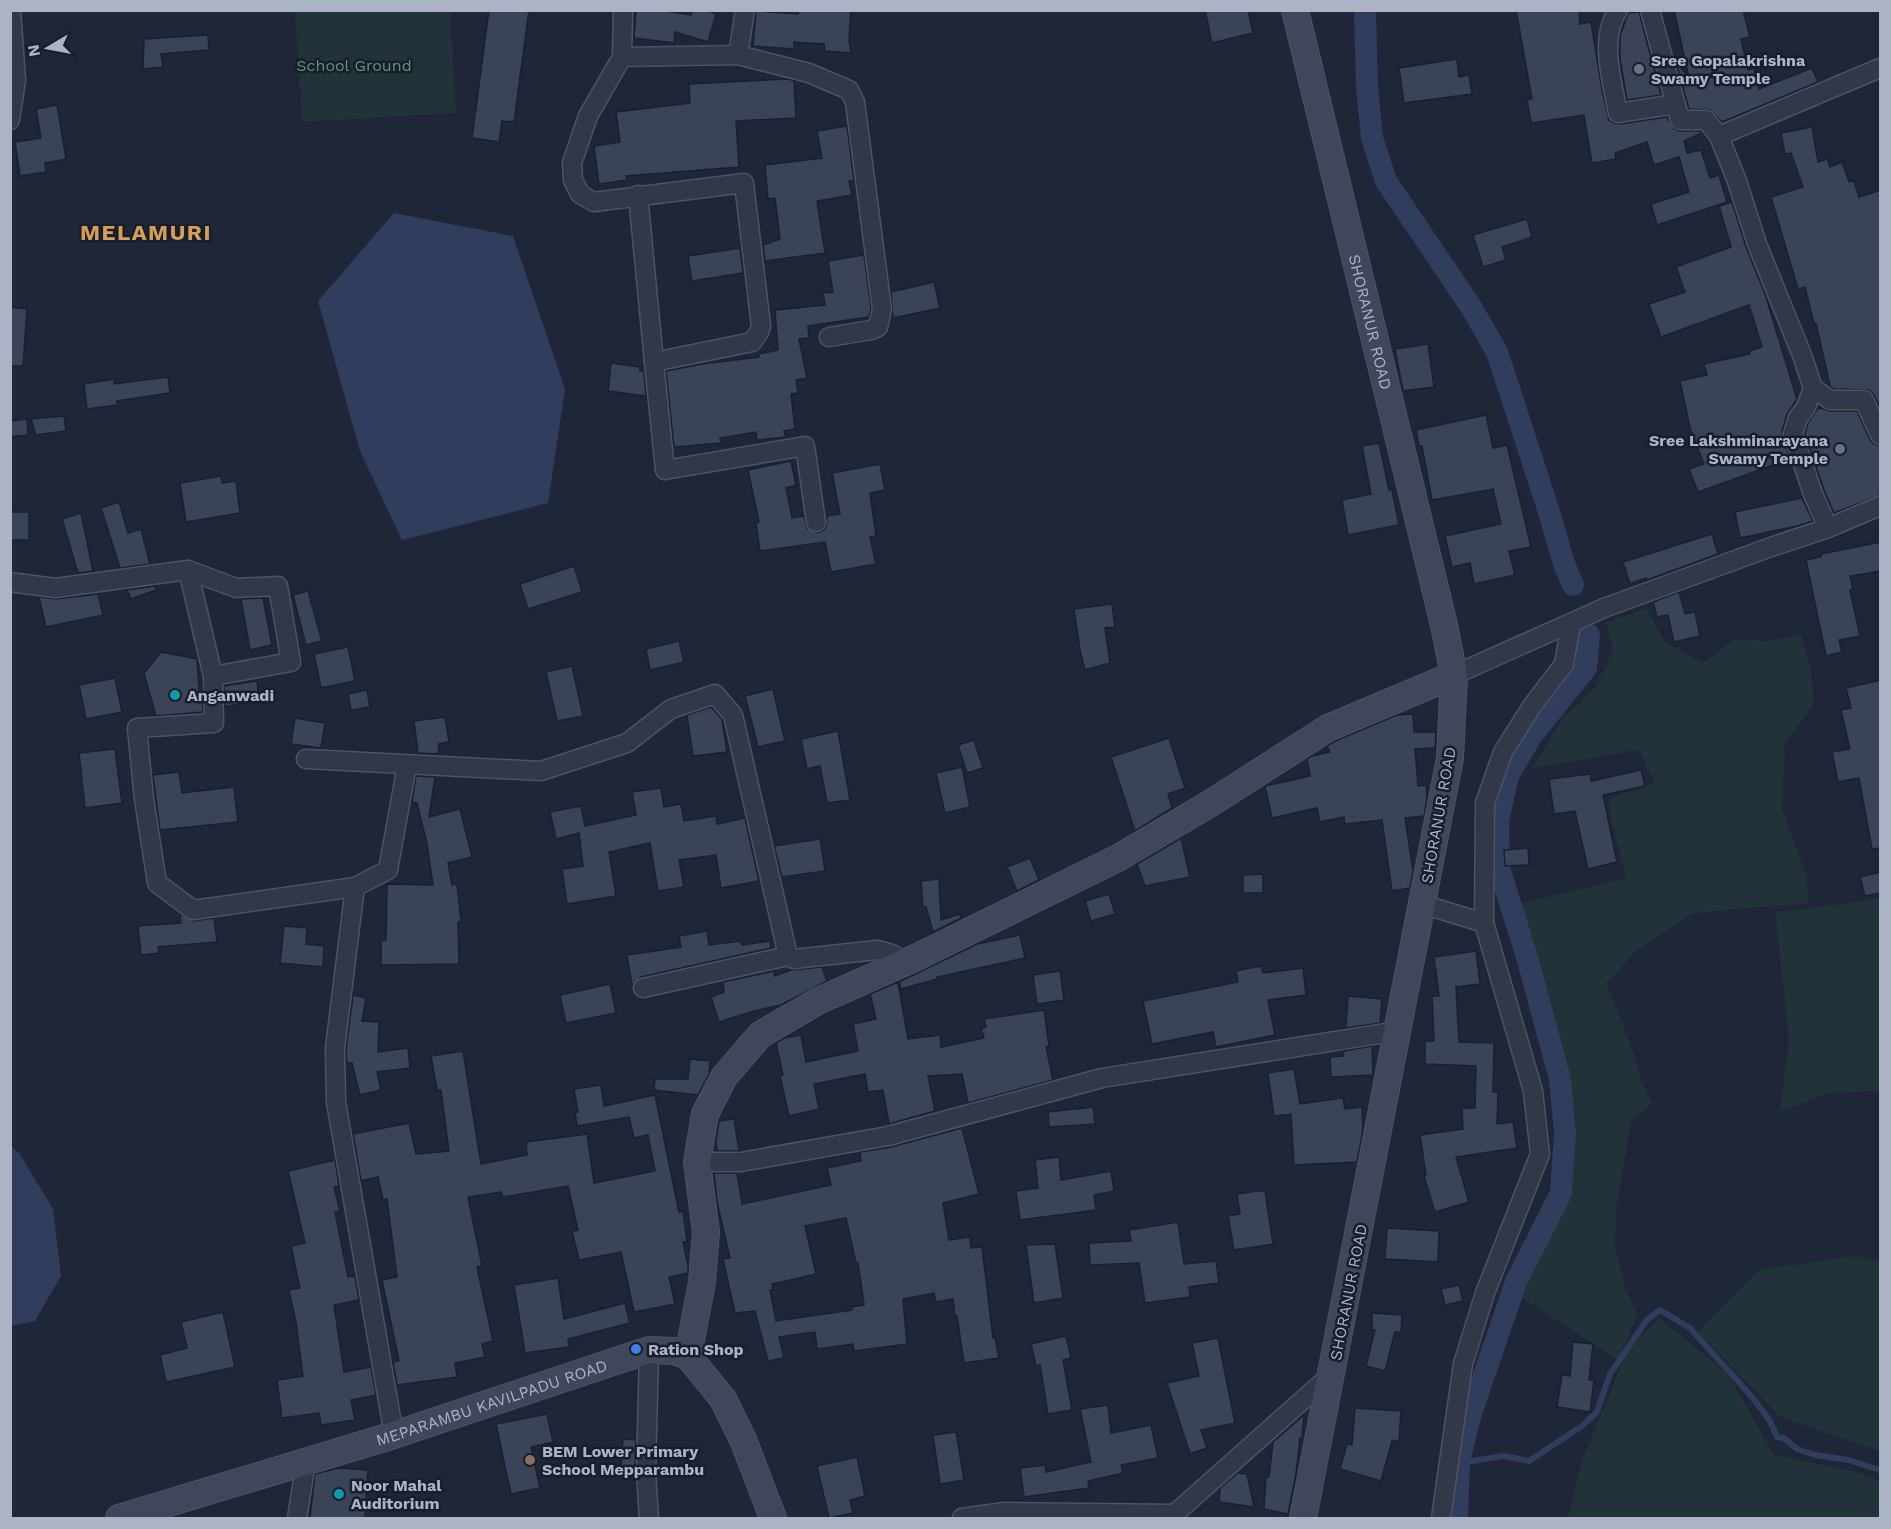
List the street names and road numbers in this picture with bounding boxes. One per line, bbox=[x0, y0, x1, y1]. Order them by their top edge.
street label: SHORANUR ROAD bbox=[1345, 252, 1396, 392]
street label: SHORANUR ROAD bbox=[1417, 745, 1460, 885]
street label: SHORANUR ROAD bbox=[1326, 1222, 1371, 1362]
street label: MEPARAMBU KAVILPADU ROAD bbox=[374, 1356, 610, 1450]

